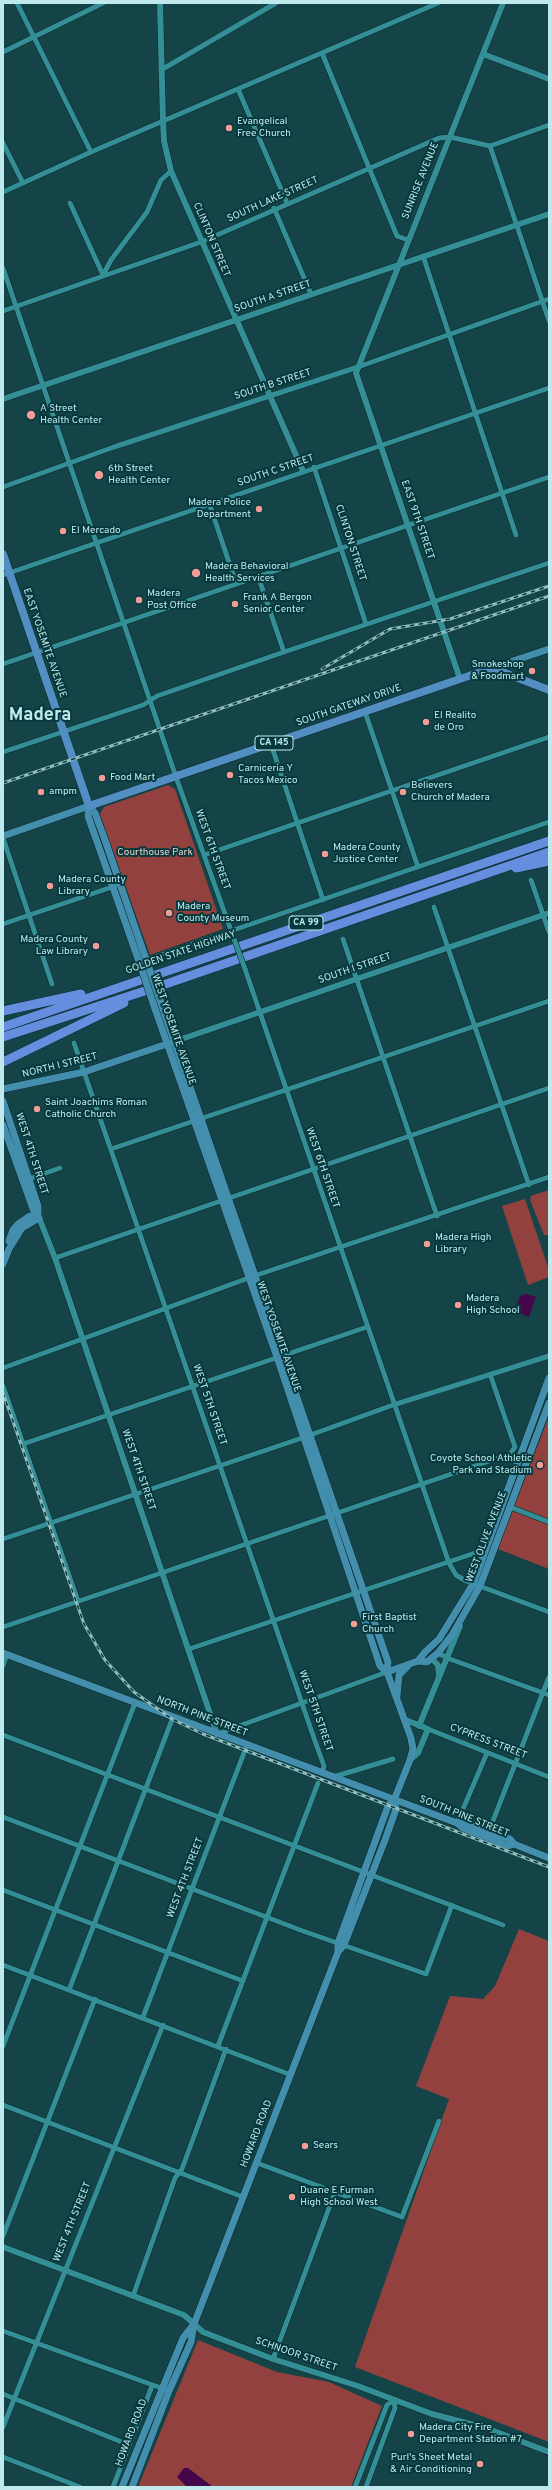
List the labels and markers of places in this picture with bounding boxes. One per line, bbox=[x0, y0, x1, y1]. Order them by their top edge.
place label: Evangelical Free Church bbox=[237, 116, 291, 140]
marker: Evangelical Free Church bbox=[224, 123, 234, 133]
place label: A Street Health Center bbox=[40, 403, 102, 426]
marker: A Street Health Center bbox=[25, 409, 37, 421]
place label: 6th Street Health Center bbox=[108, 463, 170, 486]
marker: 6th Street Health Center bbox=[93, 469, 105, 481]
place label: Madera Police Department bbox=[188, 497, 251, 520]
marker: Madera Police Department bbox=[254, 504, 264, 514]
place label: El Mercado bbox=[71, 525, 121, 537]
marker: El Mercado bbox=[58, 526, 68, 536]
place label: Madera Behavioral Health Services bbox=[205, 561, 288, 584]
marker: Madera Behavioral Health Services bbox=[190, 567, 202, 579]
place label: Madera Post Office bbox=[147, 588, 197, 612]
place label: Frank A Bergon Senior Center bbox=[243, 592, 312, 616]
marker: Madera Post Office bbox=[134, 595, 144, 605]
marker: Frank A Bergon Senior Center bbox=[230, 599, 240, 609]
place label: Smokeshop & Foodmart bbox=[471, 659, 524, 682]
marker: Smokeshop & Foodmart bbox=[527, 666, 537, 676]
place label: El Realito de Oro bbox=[434, 710, 476, 734]
marker: El Realito de Oro bbox=[421, 717, 431, 727]
place label: Carniceria Y Tacos Mexico bbox=[238, 763, 298, 786]
marker: Carniceria Y Tacos Mexico bbox=[225, 770, 235, 780]
place label: Food Mart bbox=[110, 772, 155, 784]
marker: Food Mart bbox=[97, 773, 107, 783]
place label: Believers Church of Madera bbox=[411, 780, 490, 804]
place label: ampm bbox=[49, 786, 77, 798]
marker: ampm bbox=[36, 787, 46, 797]
marker: Believers Church of Madera bbox=[398, 787, 408, 797]
place label: Madera County Justice Center bbox=[333, 842, 401, 866]
marker: Madera County Justice Center bbox=[320, 849, 330, 859]
place label: Madera County Library bbox=[58, 874, 126, 898]
marker: Madera County Library bbox=[45, 881, 55, 891]
place label: Madera County Museum bbox=[177, 901, 249, 924]
marker: Madera County Museum bbox=[164, 908, 174, 918]
place label: Madera County Law Library bbox=[20, 934, 88, 958]
marker: Madera County Law Library bbox=[91, 941, 101, 951]
place label: Saint Joachims Roman Catholic Church bbox=[45, 1097, 147, 1120]
marker: Saint Joachims Roman Catholic Church bbox=[32, 1104, 42, 1114]
place label: Madera High Library bbox=[435, 1232, 491, 1256]
marker: Madera High Library bbox=[422, 1239, 432, 1249]
place label: Madera High School bbox=[466, 1293, 520, 1316]
marker: Madera High School bbox=[453, 1300, 463, 1310]
place label: Coyote School Athletic Park and Stadium bbox=[430, 1453, 532, 1476]
marker: Coyote School Athletic Park and Stadium bbox=[535, 1460, 545, 1470]
place label: First Baptist Church bbox=[362, 1612, 417, 1636]
marker: First Baptist Church bbox=[349, 1619, 359, 1629]
place label: Sears bbox=[313, 2140, 338, 2152]
marker: Sears bbox=[300, 2141, 310, 2151]
place label: Duane E Furman High School West bbox=[300, 2185, 378, 2208]
marker: Duane E Furman High School West bbox=[287, 2192, 297, 2202]
place label: Madera City Fire Department Station #7 bbox=[419, 2422, 522, 2446]
marker: Madera City Fire Department Station #7 bbox=[406, 2429, 416, 2439]
place label: Purl's Sheet Metal & Air Conditioning bbox=[390, 2452, 472, 2476]
marker: Purl's Sheet Metal & Air Conditioning bbox=[475, 2459, 485, 2469]

